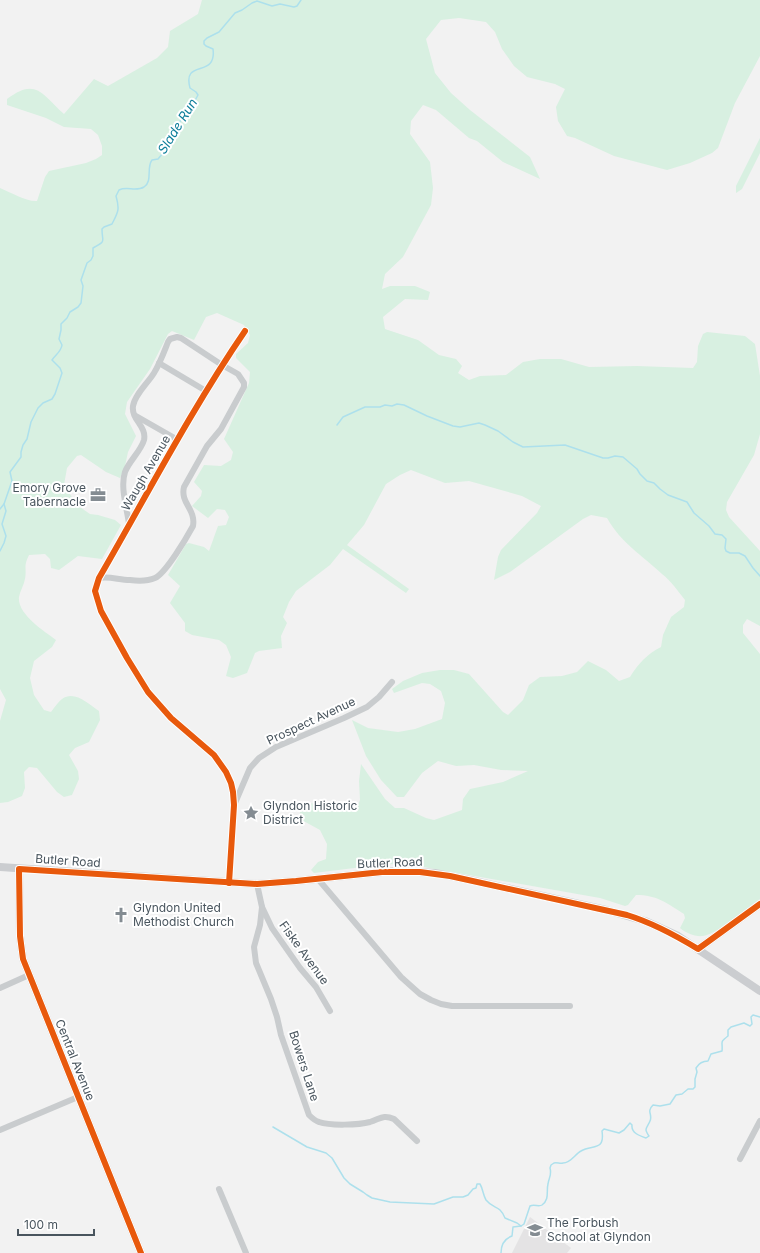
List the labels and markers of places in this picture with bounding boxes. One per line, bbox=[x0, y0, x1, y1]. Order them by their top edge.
place label: Emory Grove Tabernacle bbox=[13, 480, 86, 509]
office icon: Emory Grove Tabernacle bbox=[89, 486, 107, 504]
place label: Glyndon Historic District bbox=[263, 798, 358, 827]
place icon: Glyndon Historic District bbox=[242, 804, 260, 822]
place label: Glyndon United Methodist Church bbox=[133, 900, 234, 929]
church icon: Glyndon United Methodist Church bbox=[112, 906, 130, 924]
place label: The Forbush School at Glyndon bbox=[547, 1215, 651, 1244]
school or university icon: The Forbush School at Glyndon bbox=[526, 1221, 544, 1239]

